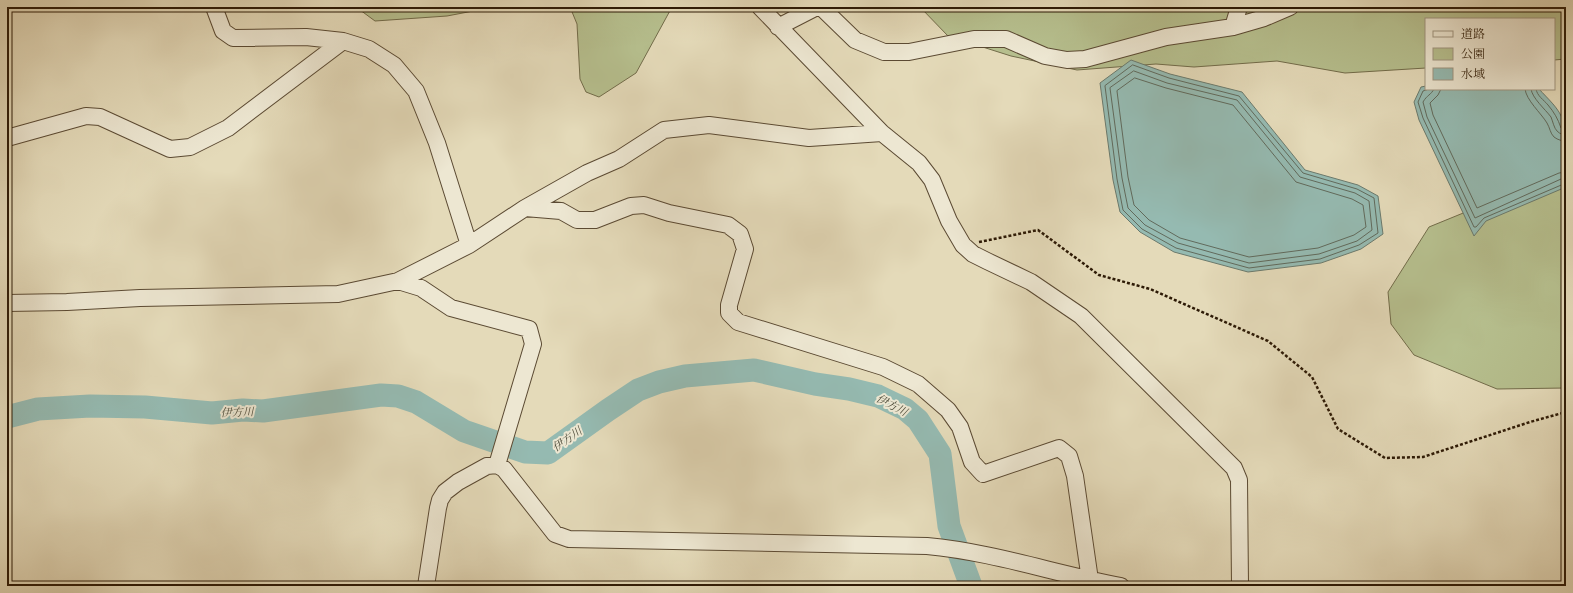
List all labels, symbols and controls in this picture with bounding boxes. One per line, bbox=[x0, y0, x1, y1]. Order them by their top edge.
legend bbox=[1425, 18, 1555, 90]
text: 道路 bbox=[1461, 26, 1485, 41]
text: 公園 bbox=[1461, 46, 1485, 61]
text: 水域 bbox=[1461, 66, 1485, 81]
water label: 伊方川 bbox=[874, 391, 911, 419]
water label: 伊方川 bbox=[220, 404, 255, 420]
water label: 伊方川 bbox=[549, 423, 585, 454]

